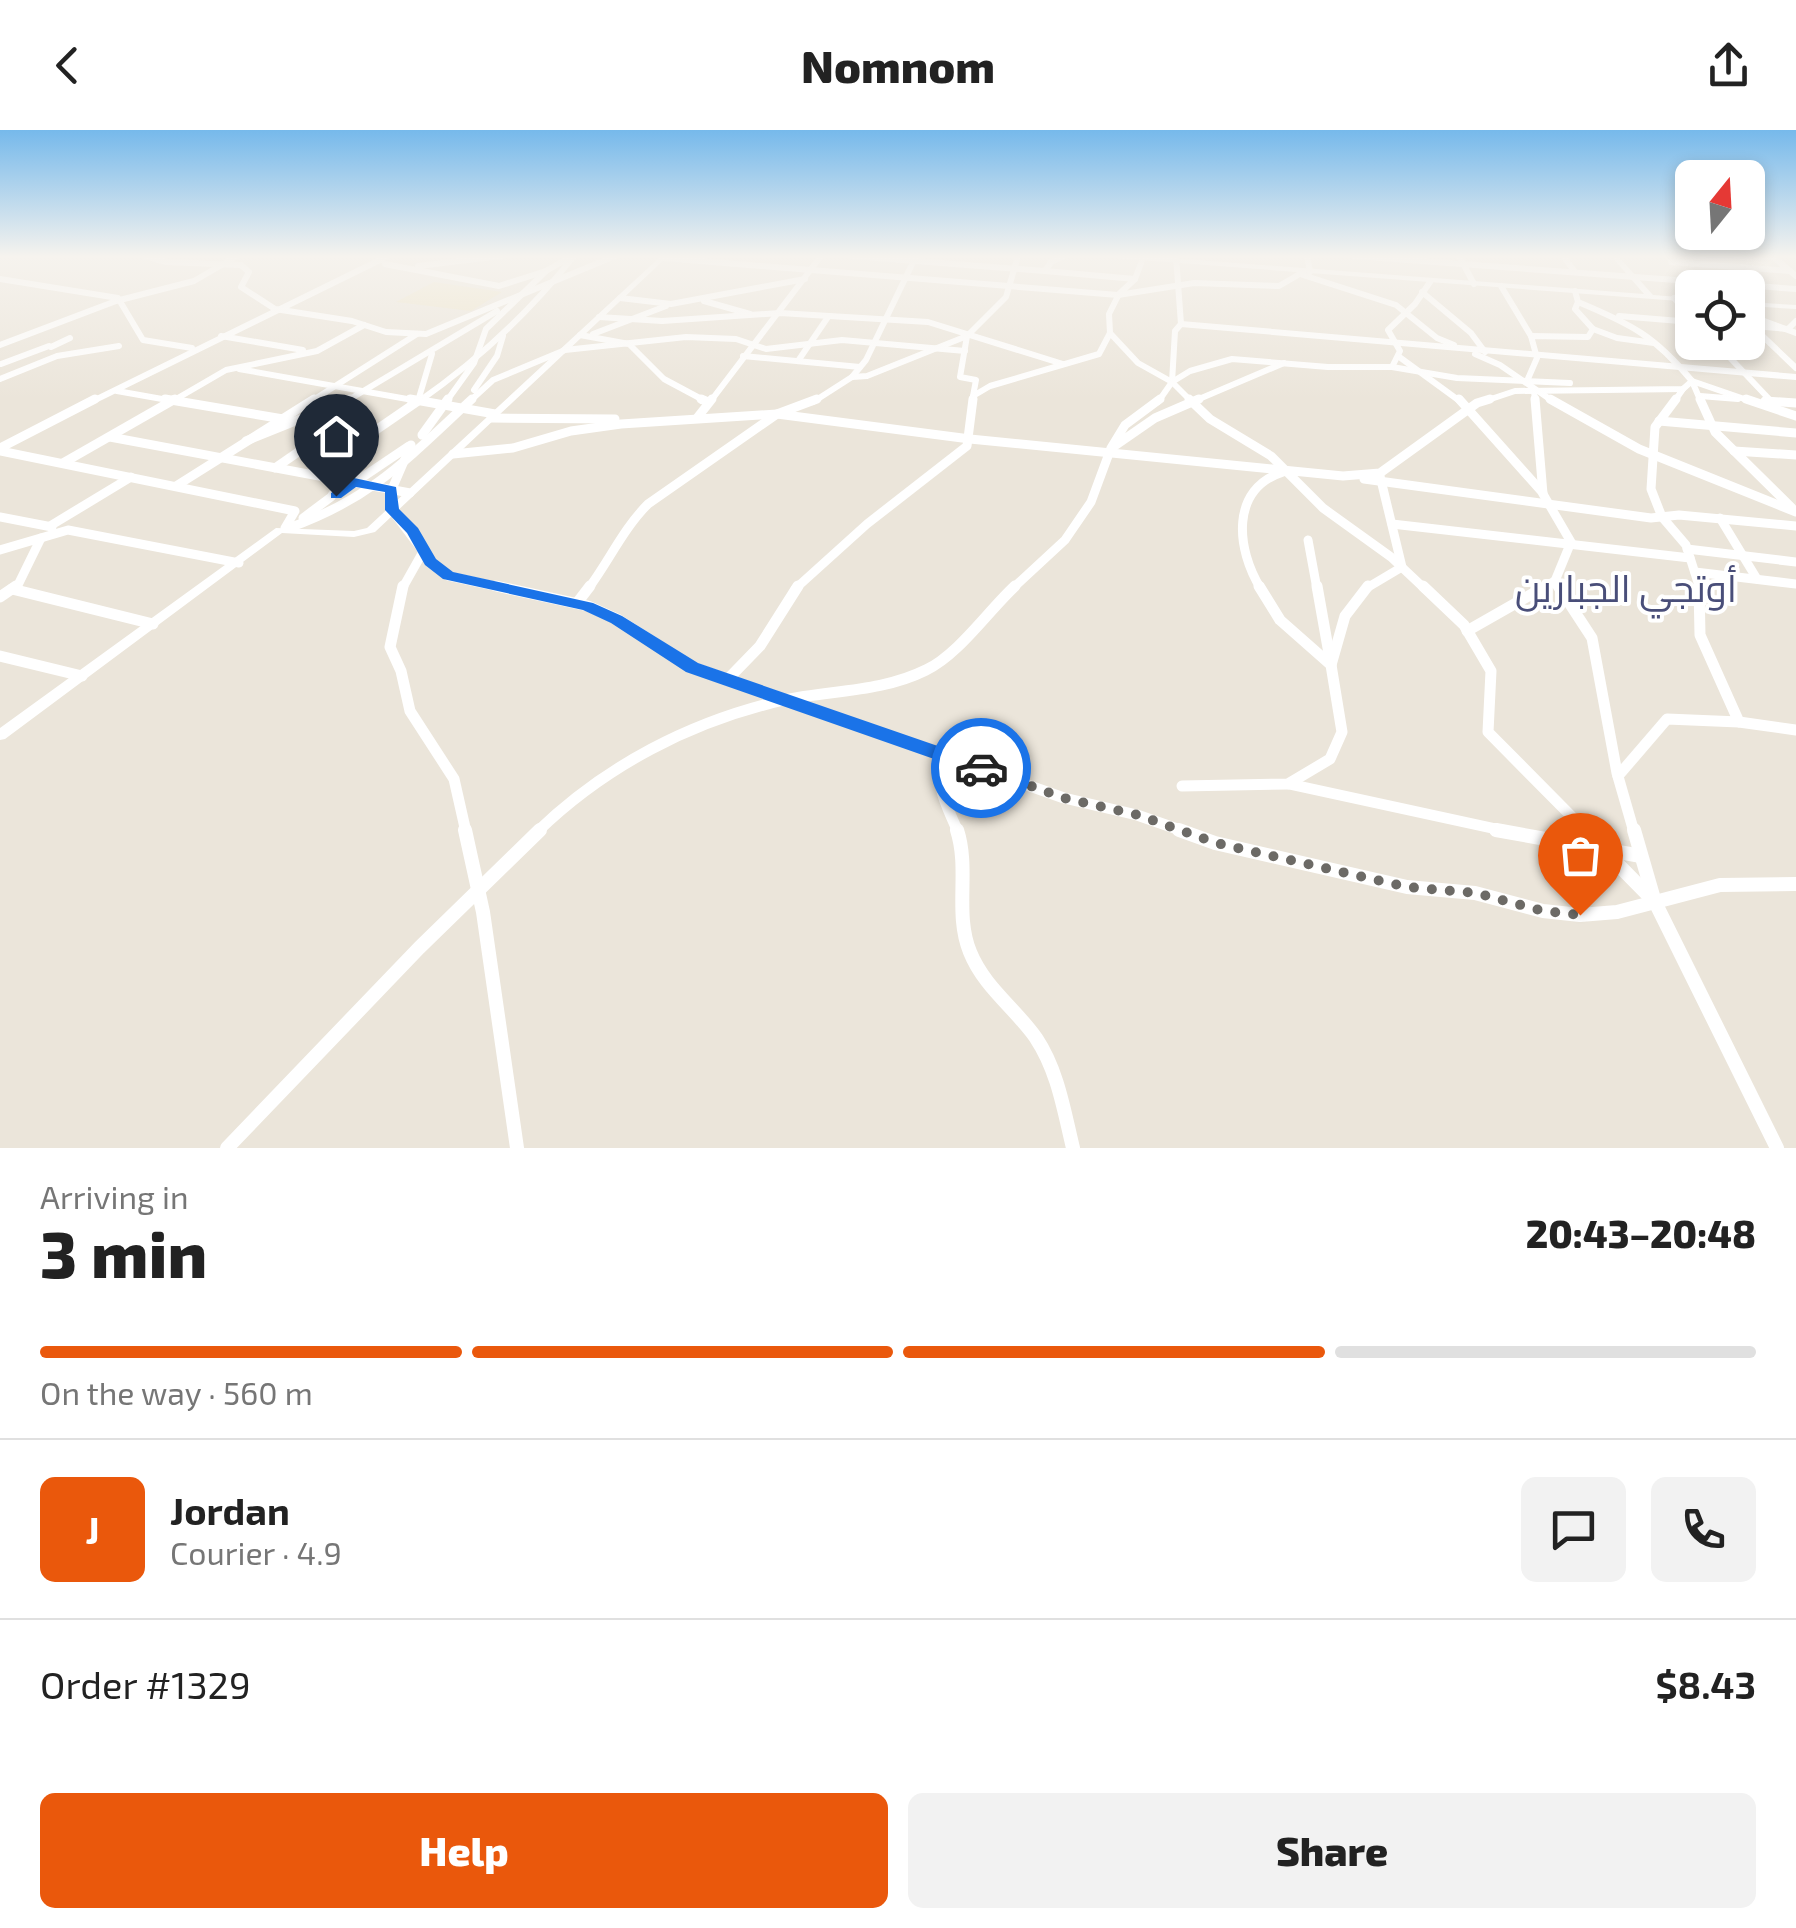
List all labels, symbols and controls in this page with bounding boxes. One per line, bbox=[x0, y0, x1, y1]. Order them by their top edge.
icon: back bbox=[40, 38, 95, 93]
text: Nomnom bbox=[801, 38, 995, 92]
icon: share bbox=[1701, 38, 1756, 93]
north arrow bbox=[1675, 160, 1765, 250]
map controls bbox=[1675, 160, 1765, 360]
button: locate bbox=[1675, 270, 1765, 360]
pin bbox=[294, 394, 379, 497]
icon: home bbox=[309, 409, 364, 464]
district label: أوتجي الجبارين bbox=[1515, 564, 1737, 619]
courier bbox=[931, 718, 1031, 818]
icon: car bbox=[954, 741, 1009, 796]
pin bbox=[1538, 813, 1623, 916]
icon: bag bbox=[1553, 828, 1608, 883]
text: Arriving in bbox=[40, 1177, 189, 1215]
text: 20:43–20:48 bbox=[1526, 1210, 1756, 1256]
text: 3 min bbox=[40, 1213, 207, 1291]
text: On the way · 560 m bbox=[40, 1373, 313, 1411]
button: chat bbox=[1521, 1477, 1626, 1582]
button: phone bbox=[1651, 1477, 1756, 1582]
text: Jordan bbox=[170, 1487, 290, 1533]
text: J bbox=[85, 1506, 100, 1552]
text: Courier · 4.9 bbox=[170, 1533, 342, 1571]
text: Order #1329 bbox=[40, 1661, 251, 1707]
text: $8.43 bbox=[1655, 1661, 1756, 1707]
button: Help bbox=[40, 1793, 888, 1908]
button: Share bbox=[908, 1793, 1756, 1908]

